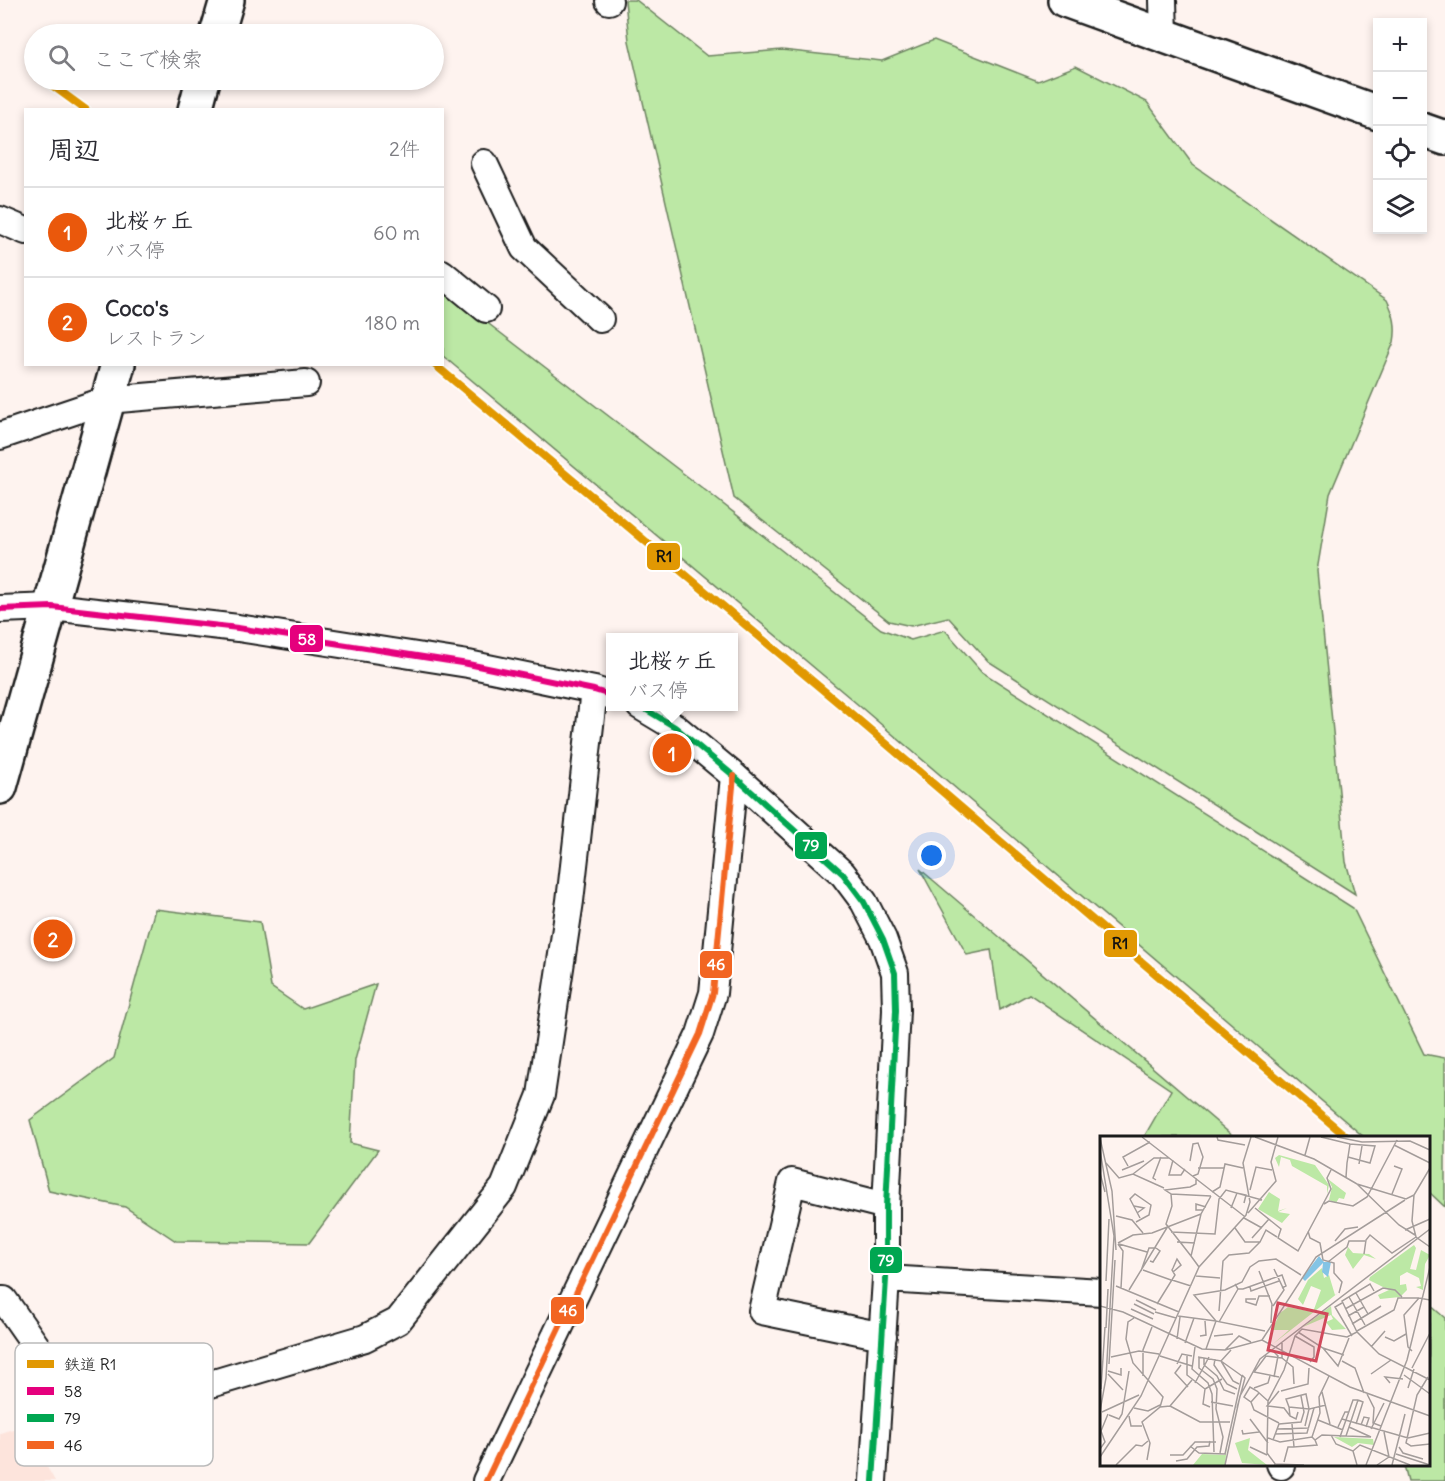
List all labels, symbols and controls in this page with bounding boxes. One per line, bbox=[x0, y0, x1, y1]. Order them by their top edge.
map controls bbox=[1373, 18, 1427, 234]
button: + bbox=[1373, 18, 1427, 72]
search box bbox=[24, 24, 444, 90]
icon: search bbox=[45, 41, 78, 74]
text: ここで検索 bbox=[93, 45, 203, 73]
button: − bbox=[1373, 72, 1427, 126]
button: locate bbox=[1373, 126, 1427, 180]
text: 周辺 bbox=[48, 133, 100, 166]
text: 2件 bbox=[389, 136, 420, 161]
button: layers bbox=[1373, 180, 1427, 234]
text: 北桜ヶ丘 bbox=[105, 206, 193, 234]
text: 1 bbox=[64, 220, 71, 245]
text: 60 m bbox=[373, 220, 420, 245]
text: バス停 bbox=[105, 237, 165, 262]
text: Coco's bbox=[105, 294, 169, 322]
text: 2 bbox=[62, 310, 73, 335]
text: 180 m bbox=[365, 310, 420, 335]
text: レストラン bbox=[105, 325, 207, 350]
line badge: R1 bbox=[646, 542, 681, 571]
text: R1 bbox=[656, 546, 672, 566]
line badge: 58 bbox=[289, 624, 324, 653]
text: 58 bbox=[298, 629, 316, 649]
popup bbox=[606, 633, 738, 711]
text: 北桜ヶ丘 bbox=[628, 646, 716, 674]
text: バス停 bbox=[628, 677, 688, 702]
pin: 1 bbox=[652, 730, 692, 776]
line badge: 79 bbox=[794, 831, 828, 860]
text: 79 bbox=[802, 835, 820, 855]
your location bbox=[917, 841, 946, 870]
pin: 2 bbox=[34, 916, 72, 962]
line badge: R1 bbox=[1103, 929, 1138, 958]
text: R1 bbox=[1112, 933, 1128, 953]
line badge: 46 bbox=[699, 950, 733, 979]
text: 46 bbox=[707, 954, 725, 974]
inset map bbox=[1100, 1136, 1430, 1466]
line badge: 79 bbox=[869, 1246, 903, 1274]
text: 79 bbox=[877, 1250, 895, 1270]
line badge: 46 bbox=[550, 1296, 585, 1325]
text: 46 bbox=[559, 1300, 577, 1320]
legend bbox=[15, 1343, 213, 1466]
text: 鉄道 R1 bbox=[64, 1354, 116, 1374]
text: 58 bbox=[64, 1381, 82, 1401]
text: 79 bbox=[64, 1408, 81, 1428]
text: 46 bbox=[64, 1435, 82, 1455]

